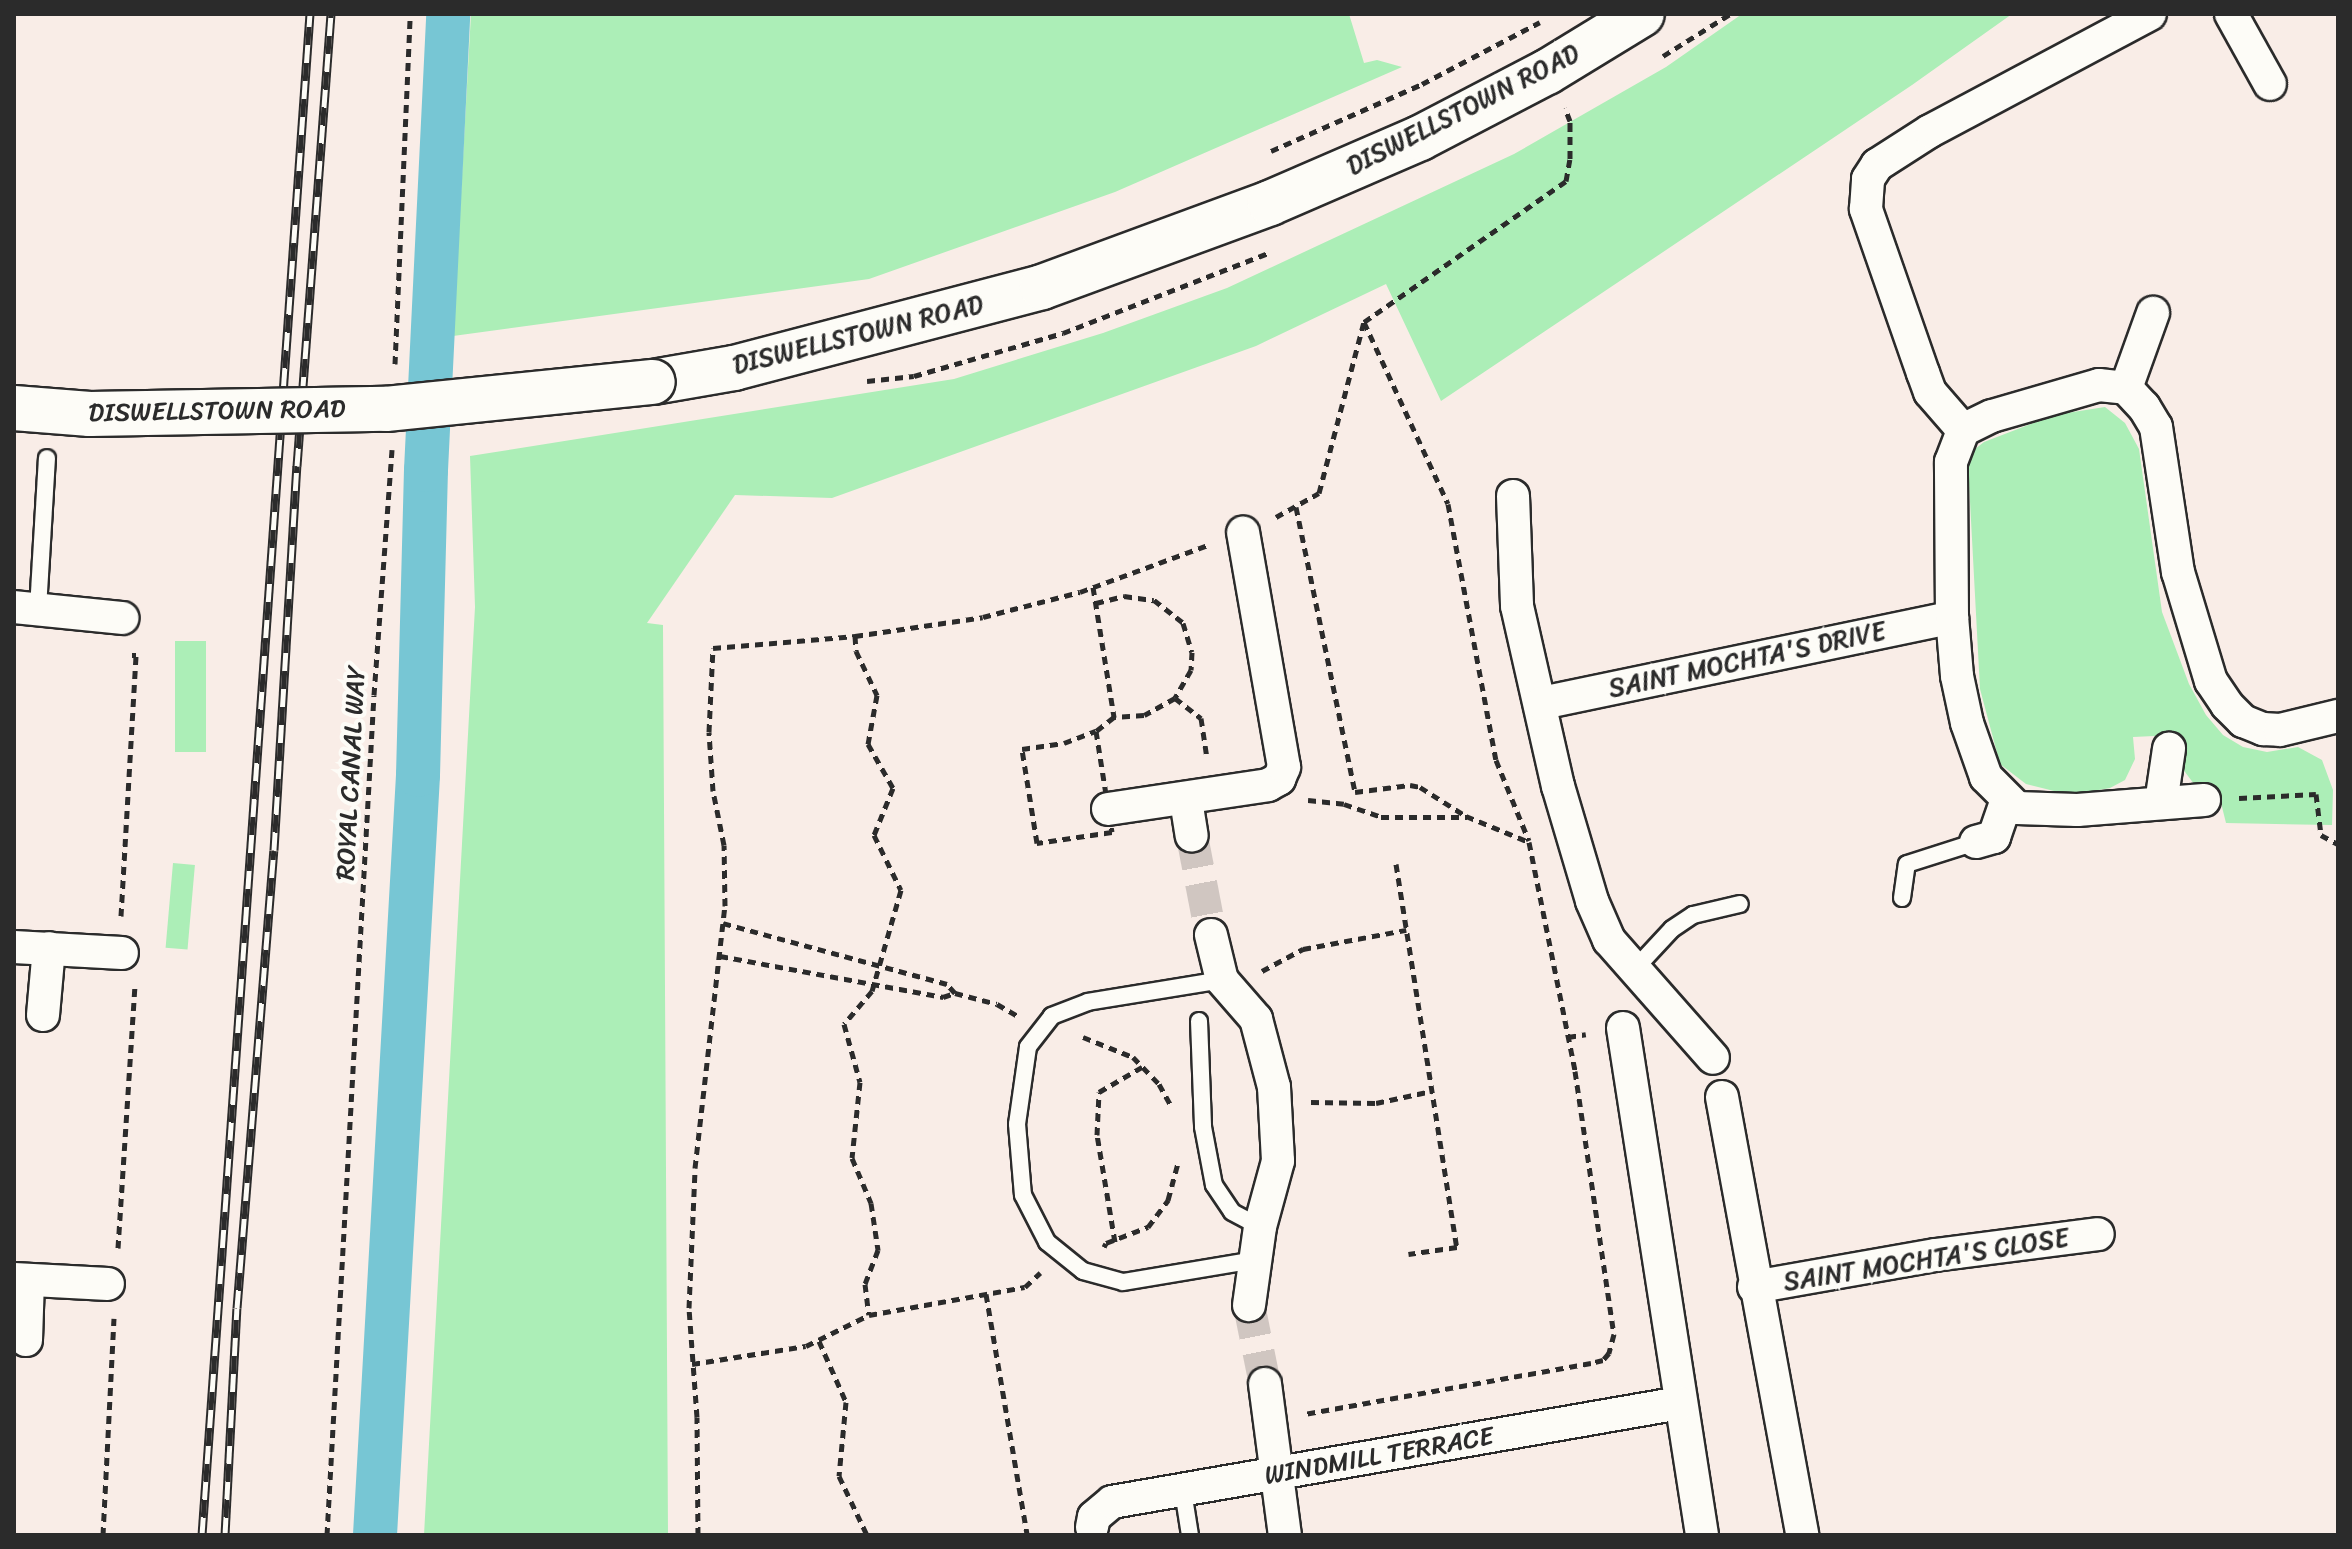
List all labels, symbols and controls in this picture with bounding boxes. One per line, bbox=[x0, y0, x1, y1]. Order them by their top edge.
street label: DISWELLSTOWN ROAD bbox=[1341, 38, 1585, 182]
street label: DISWELLSTOWN ROAD bbox=[730, 289, 986, 381]
street label: DISWELLSTOWN ROAD bbox=[88, 393, 346, 429]
street label: SAINT MOCHTA'S DRIVE bbox=[1605, 615, 1889, 705]
street label: ROYAL CANAL WAY bbox=[330, 665, 372, 881]
street label: SAINT MOCHTA'S CLOSE bbox=[1782, 1222, 2070, 1298]
street label: WINDMILL TERRACE bbox=[1262, 1421, 1496, 1491]

